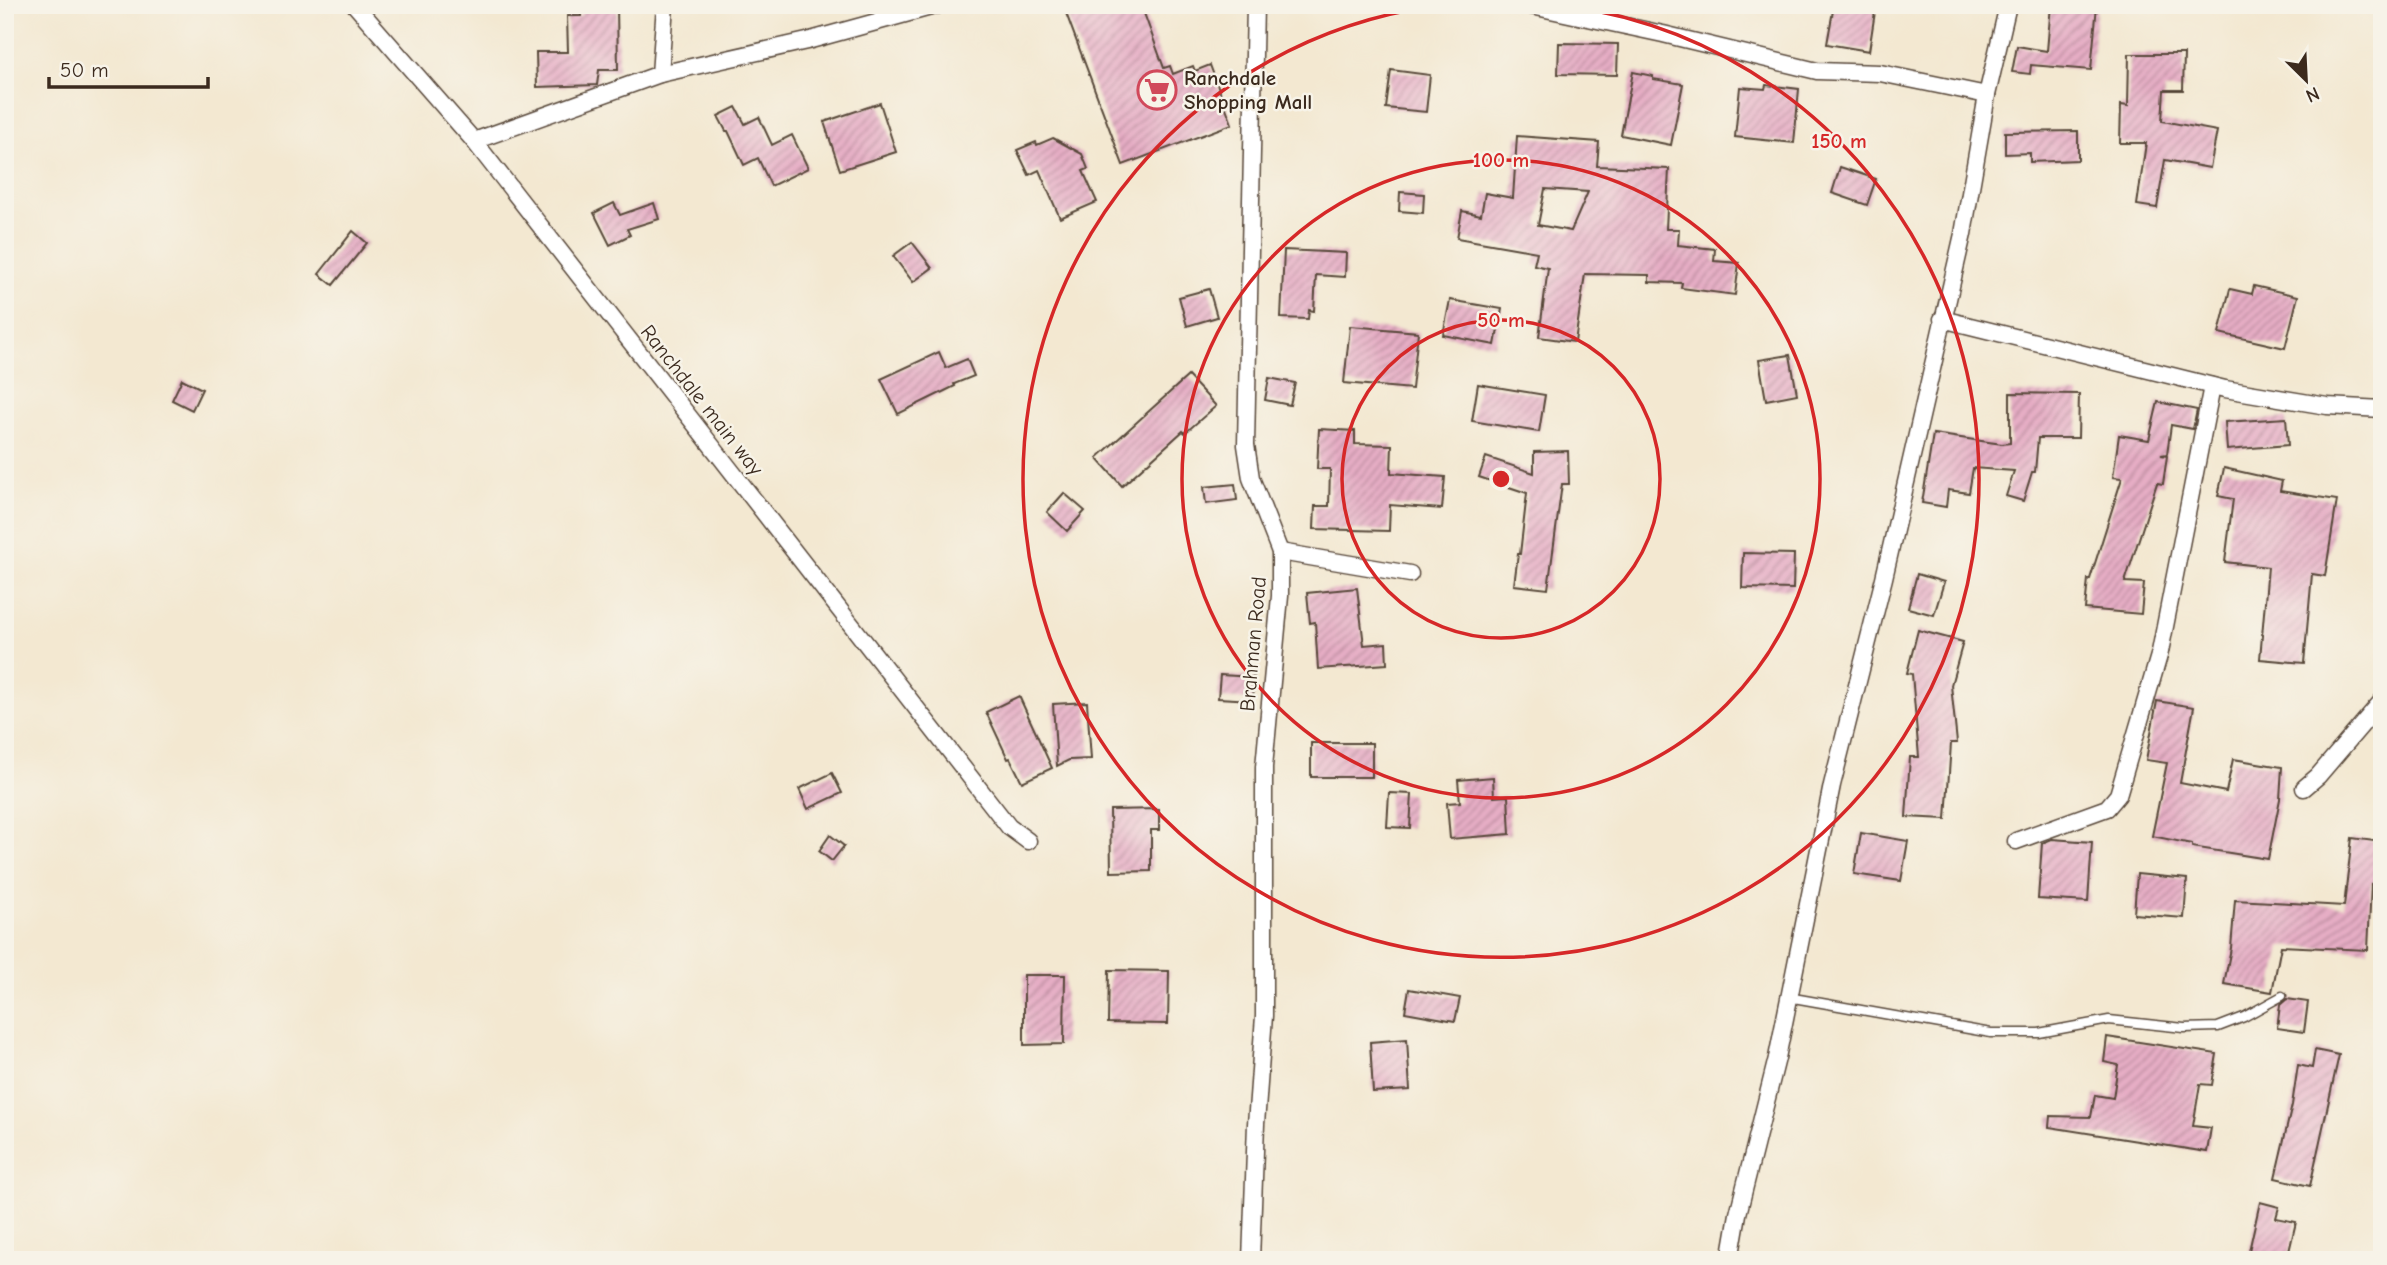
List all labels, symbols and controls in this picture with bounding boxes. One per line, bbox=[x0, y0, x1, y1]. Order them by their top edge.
scale bar bbox=[49, 46, 208, 90]
north arrow bbox=[2272, 46, 2342, 116]
text: 50 m bbox=[60, 58, 109, 82]
place label: Ranchdale Shopping Mall bbox=[1184, 66, 1312, 114]
supermarket icon: Ranchdale Shopping Mall bbox=[1136, 69, 1178, 111]
text: N bbox=[2302, 82, 2323, 107]
text: 150 m bbox=[1811, 129, 1867, 153]
text: 100 m bbox=[1473, 148, 1529, 172]
text: 50 m bbox=[1477, 308, 1525, 332]
street label: Ranchdale main way bbox=[636, 320, 769, 480]
centre of rings bbox=[1489, 467, 1513, 491]
street label: Brahman Road bbox=[1235, 576, 1271, 712]

